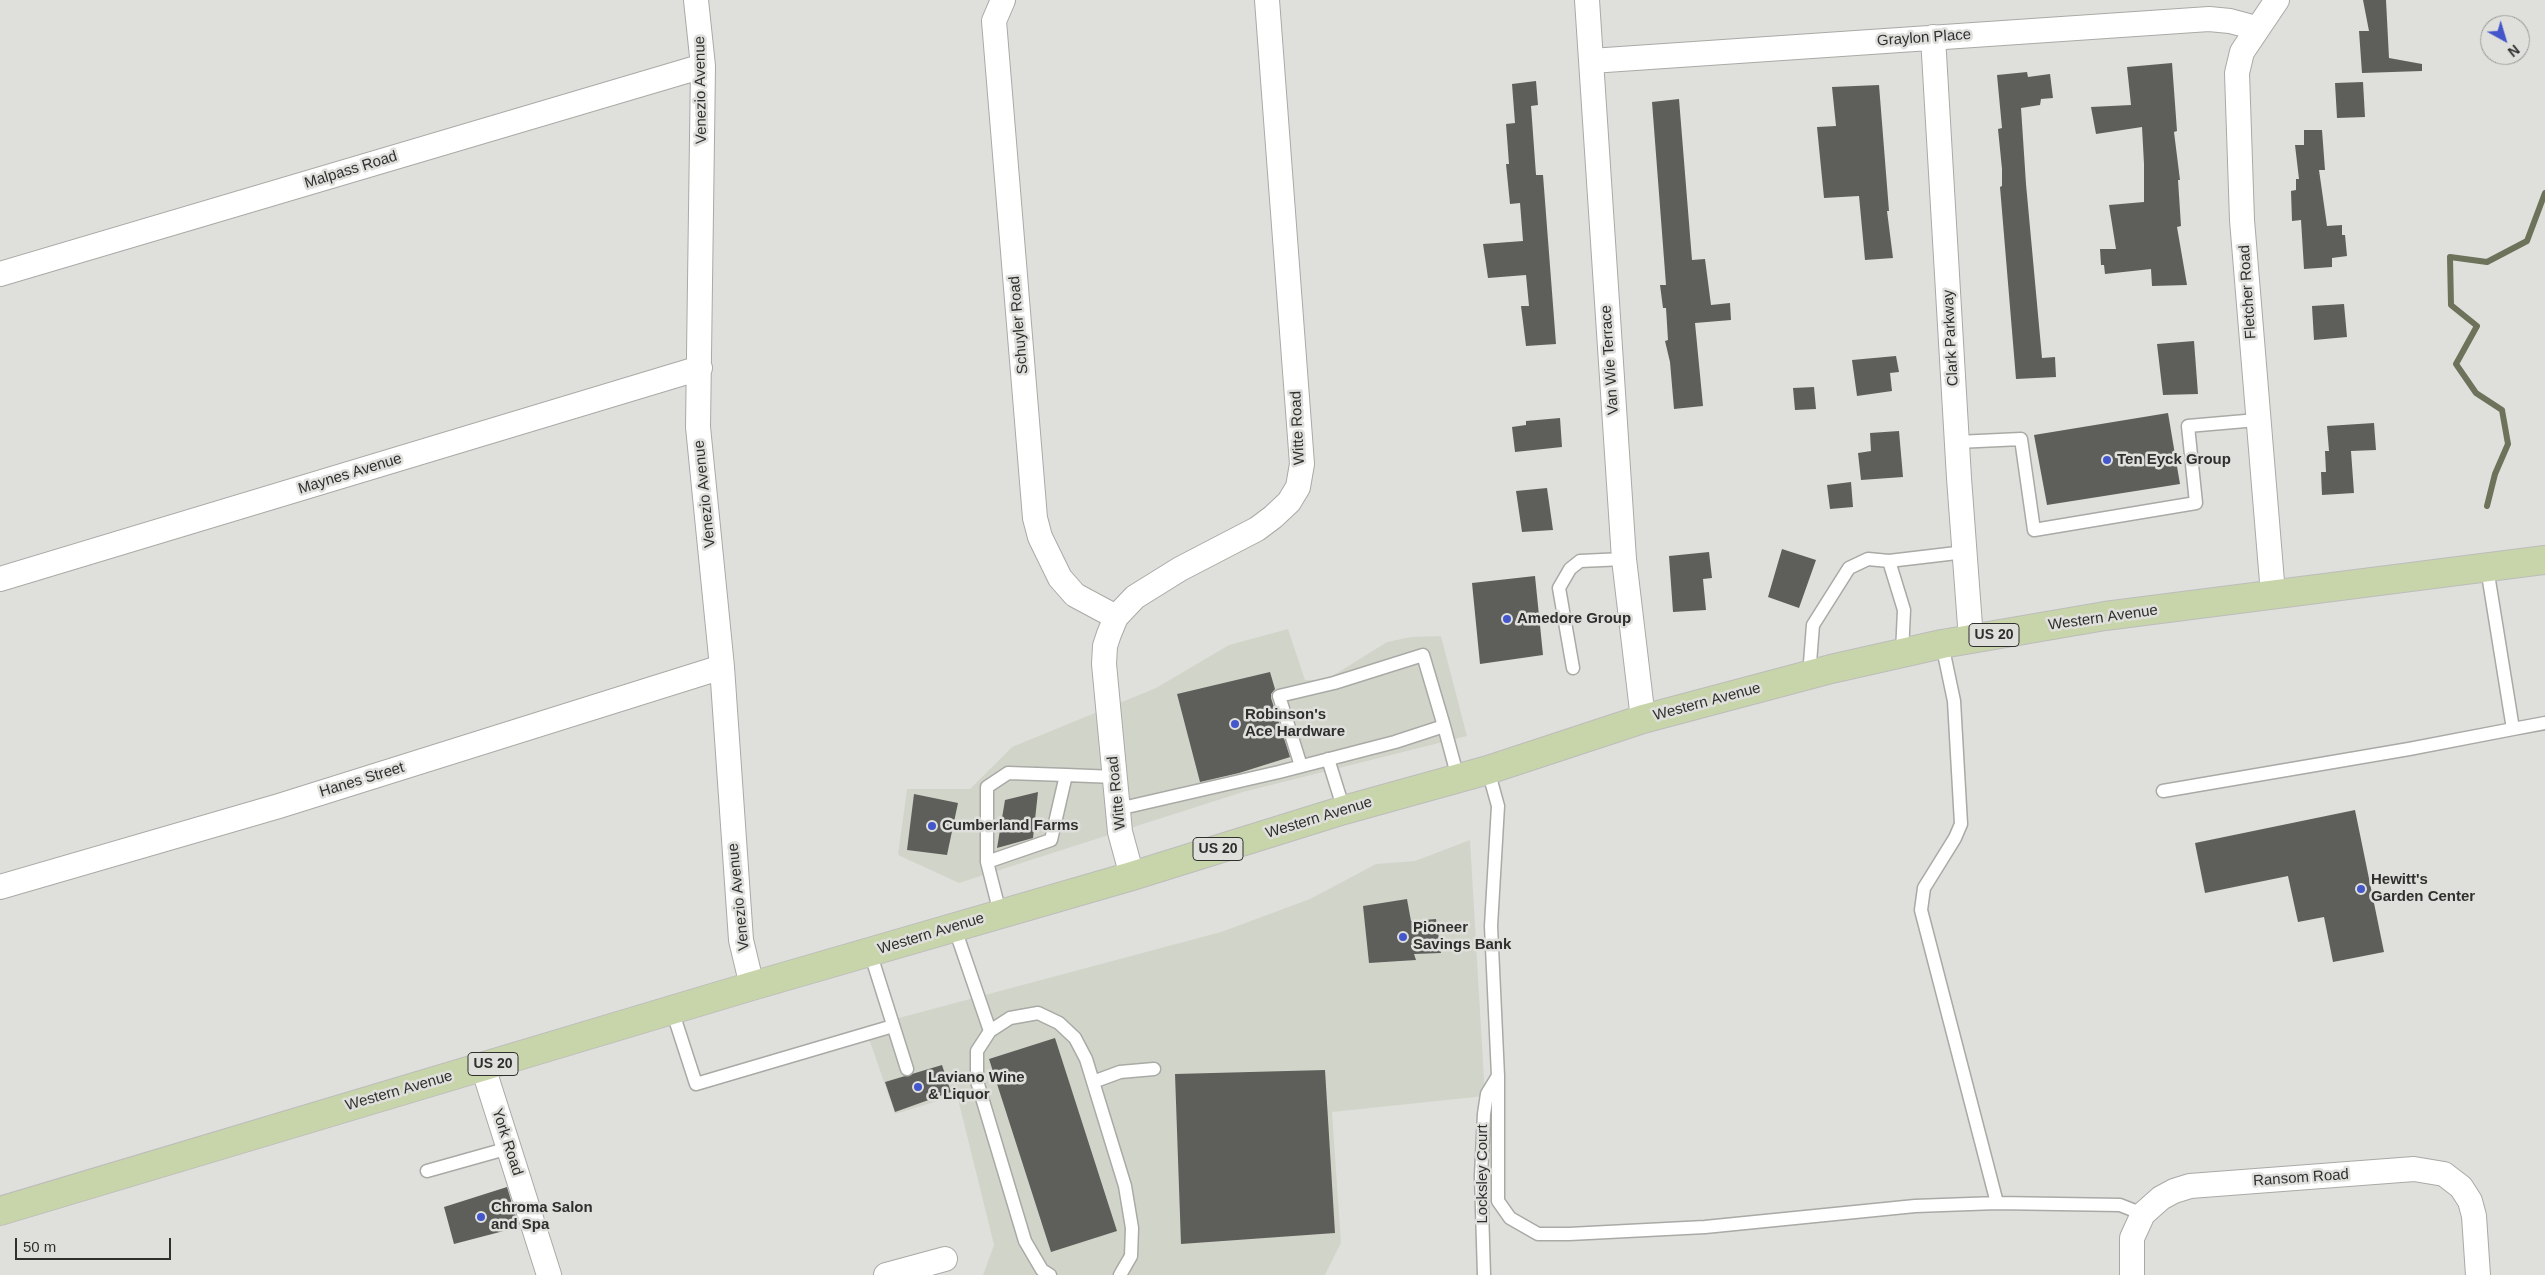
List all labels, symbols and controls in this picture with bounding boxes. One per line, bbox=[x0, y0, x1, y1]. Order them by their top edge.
north arrow bbox=[2480, 15, 2530, 65]
street label: Graylon Place bbox=[1876, 26, 1972, 50]
street label: Venezio Avenue bbox=[691, 36, 711, 144]
text: N bbox=[2505, 41, 2523, 60]
street label: Malpass Road bbox=[303, 147, 399, 193]
street label: Fletcher Road bbox=[2236, 244, 2260, 340]
street label: Schuyler Road bbox=[1006, 275, 1032, 375]
street label: Clark Parkway bbox=[1939, 289, 1963, 387]
street label: Van Wie Terrace bbox=[1597, 305, 1623, 415]
street label: Witte Road bbox=[1287, 390, 1309, 466]
street label: Venezio Avenue bbox=[690, 439, 720, 549]
street label: Maynes Avenue bbox=[296, 450, 404, 498]
place label: Ten Eyck Group bbox=[2117, 451, 2231, 469]
marker: Ten Eyck Group bbox=[2101, 454, 2113, 466]
street label: Western Avenue bbox=[2047, 601, 2159, 635]
place label: Amedore Group bbox=[1517, 610, 1631, 628]
marker: Amedore Group bbox=[1501, 613, 1513, 625]
road number: US 20 bbox=[1969, 624, 2019, 646]
street label: Western Avenue bbox=[1651, 679, 1763, 725]
place label: Robinson's Ace Hardware bbox=[1245, 706, 1345, 741]
marker: Robinson's Ace Hardware bbox=[1229, 718, 1241, 730]
street label: Witte Road bbox=[1104, 755, 1130, 831]
street label: Hanes Street bbox=[318, 759, 406, 801]
street label: Western Avenue bbox=[1264, 793, 1374, 843]
place label: Cumberland Farms bbox=[942, 817, 1079, 835]
marker: Cumberland Farms bbox=[926, 820, 938, 832]
road number: US 20 bbox=[1193, 838, 1243, 861]
street label: Venezio Avenue bbox=[724, 842, 754, 952]
place label: Hewitt's Garden Center bbox=[2371, 871, 2475, 906]
marker: Hewitt's Garden Center bbox=[2355, 883, 2367, 895]
street label: Western Avenue bbox=[876, 909, 986, 959]
place label: Pioneer Savings Bank bbox=[1413, 919, 1511, 954]
marker: Pioneer Savings Bank bbox=[1397, 931, 1409, 943]
road number: US 20 bbox=[468, 1052, 518, 1076]
street label: Western Avenue bbox=[343, 1067, 455, 1115]
place label: Laviano Wine & Liquor bbox=[928, 1069, 1025, 1104]
marker: Laviano Wine & Liquor bbox=[912, 1081, 924, 1093]
street label: York Road bbox=[488, 1106, 526, 1178]
street label: Locksley Court bbox=[1474, 1124, 1492, 1224]
street label: Ransom Road bbox=[2253, 1166, 2349, 1190]
place label: Chroma Salon and Spa bbox=[491, 1199, 593, 1234]
marker: Chroma Salon and Spa bbox=[475, 1211, 487, 1223]
scale bar bbox=[18, 1228, 174, 1260]
text: 50 m bbox=[23, 1238, 56, 1255]

